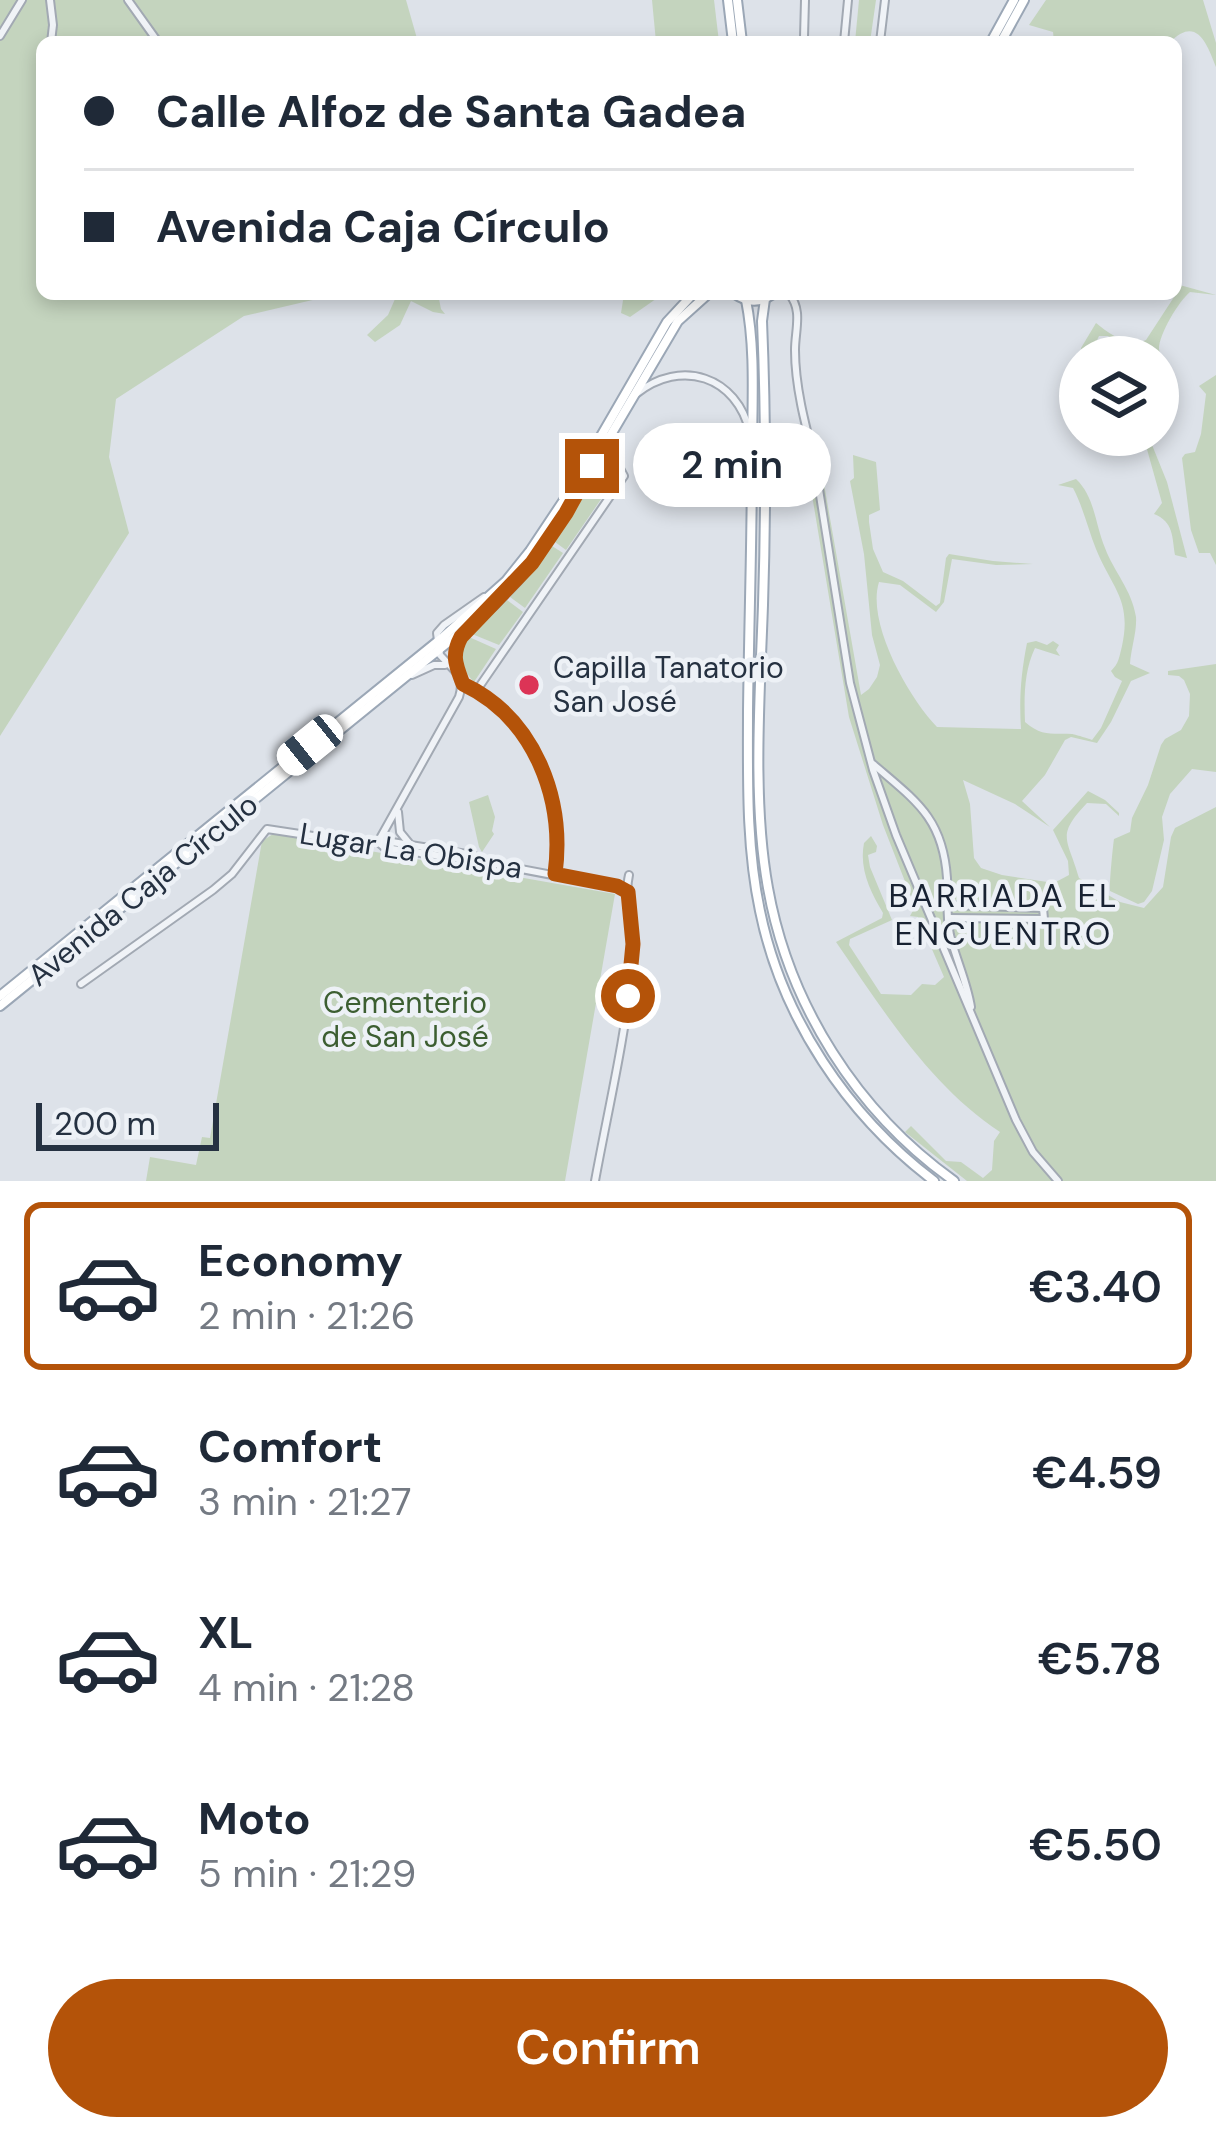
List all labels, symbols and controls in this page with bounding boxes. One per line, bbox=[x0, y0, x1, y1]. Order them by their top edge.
text: Calle Alfoz de Santa Gadea bbox=[156, 82, 746, 141]
text: Avenida Caja Círculo bbox=[156, 197, 610, 256]
map controls bbox=[1059, 336, 1179, 456]
button: layers bbox=[1059, 336, 1179, 456]
callout: 2 min bbox=[634, 424, 832, 508]
route end bbox=[565, 439, 619, 493]
text: 2 min bbox=[681, 439, 783, 490]
place label: Capilla Tanatorio San José bbox=[553, 648, 784, 721]
marker: Capilla Tanatorio San José bbox=[516, 672, 542, 698]
car bbox=[271, 708, 349, 782]
street label: Avenida Caja Círculo bbox=[20, 785, 266, 994]
street label: Lugar La Obispa bbox=[297, 814, 525, 887]
district label: BARRIADA EL ENCUENTRO bbox=[888, 874, 1120, 955]
route start bbox=[601, 969, 655, 1023]
park label: Cementerio de San José bbox=[321, 983, 489, 1056]
scale bar bbox=[36, 1097, 219, 1150]
text: 200 m bbox=[54, 1102, 156, 1145]
text: Economy bbox=[198, 1231, 403, 1290]
icon: car bbox=[54, 1232, 162, 1340]
text: €3.40 bbox=[1029, 1257, 1162, 1316]
text: 2 min · 21:26 bbox=[198, 1290, 415, 1341]
text: Comfort bbox=[198, 1417, 382, 1476]
icon: car bbox=[54, 1418, 162, 1526]
text: €4.59 bbox=[1032, 1443, 1162, 1502]
text: 3 min · 21:27 bbox=[198, 1476, 412, 1527]
text: XL bbox=[198, 1603, 253, 1662]
icon: car bbox=[54, 1604, 162, 1712]
text: €5.78 bbox=[1038, 1629, 1162, 1688]
text: 4 min · 21:28 bbox=[198, 1662, 415, 1713]
text: Moto bbox=[198, 1789, 311, 1848]
icon: car bbox=[54, 1790, 162, 1898]
text: €5.50 bbox=[1029, 1815, 1162, 1874]
text: 5 min · 21:29 bbox=[198, 1848, 416, 1899]
button: Confirm bbox=[48, 1979, 1168, 2117]

